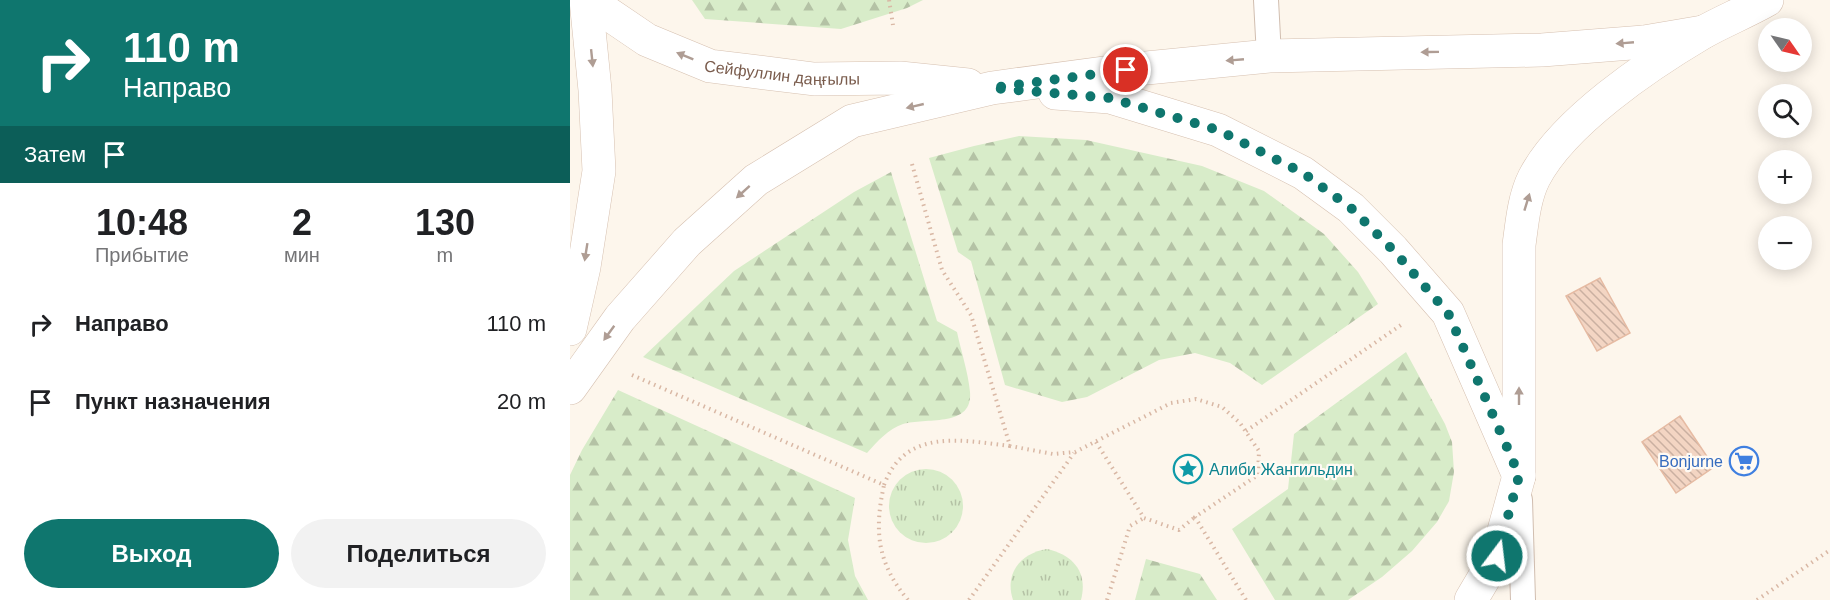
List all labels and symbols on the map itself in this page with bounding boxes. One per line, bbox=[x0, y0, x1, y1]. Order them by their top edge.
north arrow bbox=[1758, 18, 1812, 72]
one-way arrow bbox=[1615, 38, 1634, 48]
pin bbox=[1100, 44, 1151, 95]
one-way arrow bbox=[1420, 48, 1439, 57]
one-way arrow bbox=[587, 49, 597, 68]
one-way arrow bbox=[676, 51, 694, 60]
one-way arrow bbox=[1225, 55, 1244, 65]
street label: Сейфуллин даңғылы bbox=[703, 57, 860, 88]
one-way arrow bbox=[906, 102, 924, 112]
one-way arrow bbox=[736, 185, 751, 198]
one-way arrow bbox=[1523, 193, 1532, 211]
one-way arrow bbox=[582, 242, 591, 261]
one-way arrow bbox=[603, 325, 615, 341]
one-way arrow bbox=[1514, 387, 1524, 406]
supermarket icon: Bonjurne bbox=[1728, 445, 1760, 477]
place icon: Алиби Жангильдин bbox=[1172, 453, 1204, 485]
place label: Bonjurne bbox=[1659, 453, 1723, 470]
place label: Алиби Жангильдин bbox=[1209, 461, 1353, 478]
position arrow bbox=[1465, 524, 1529, 588]

